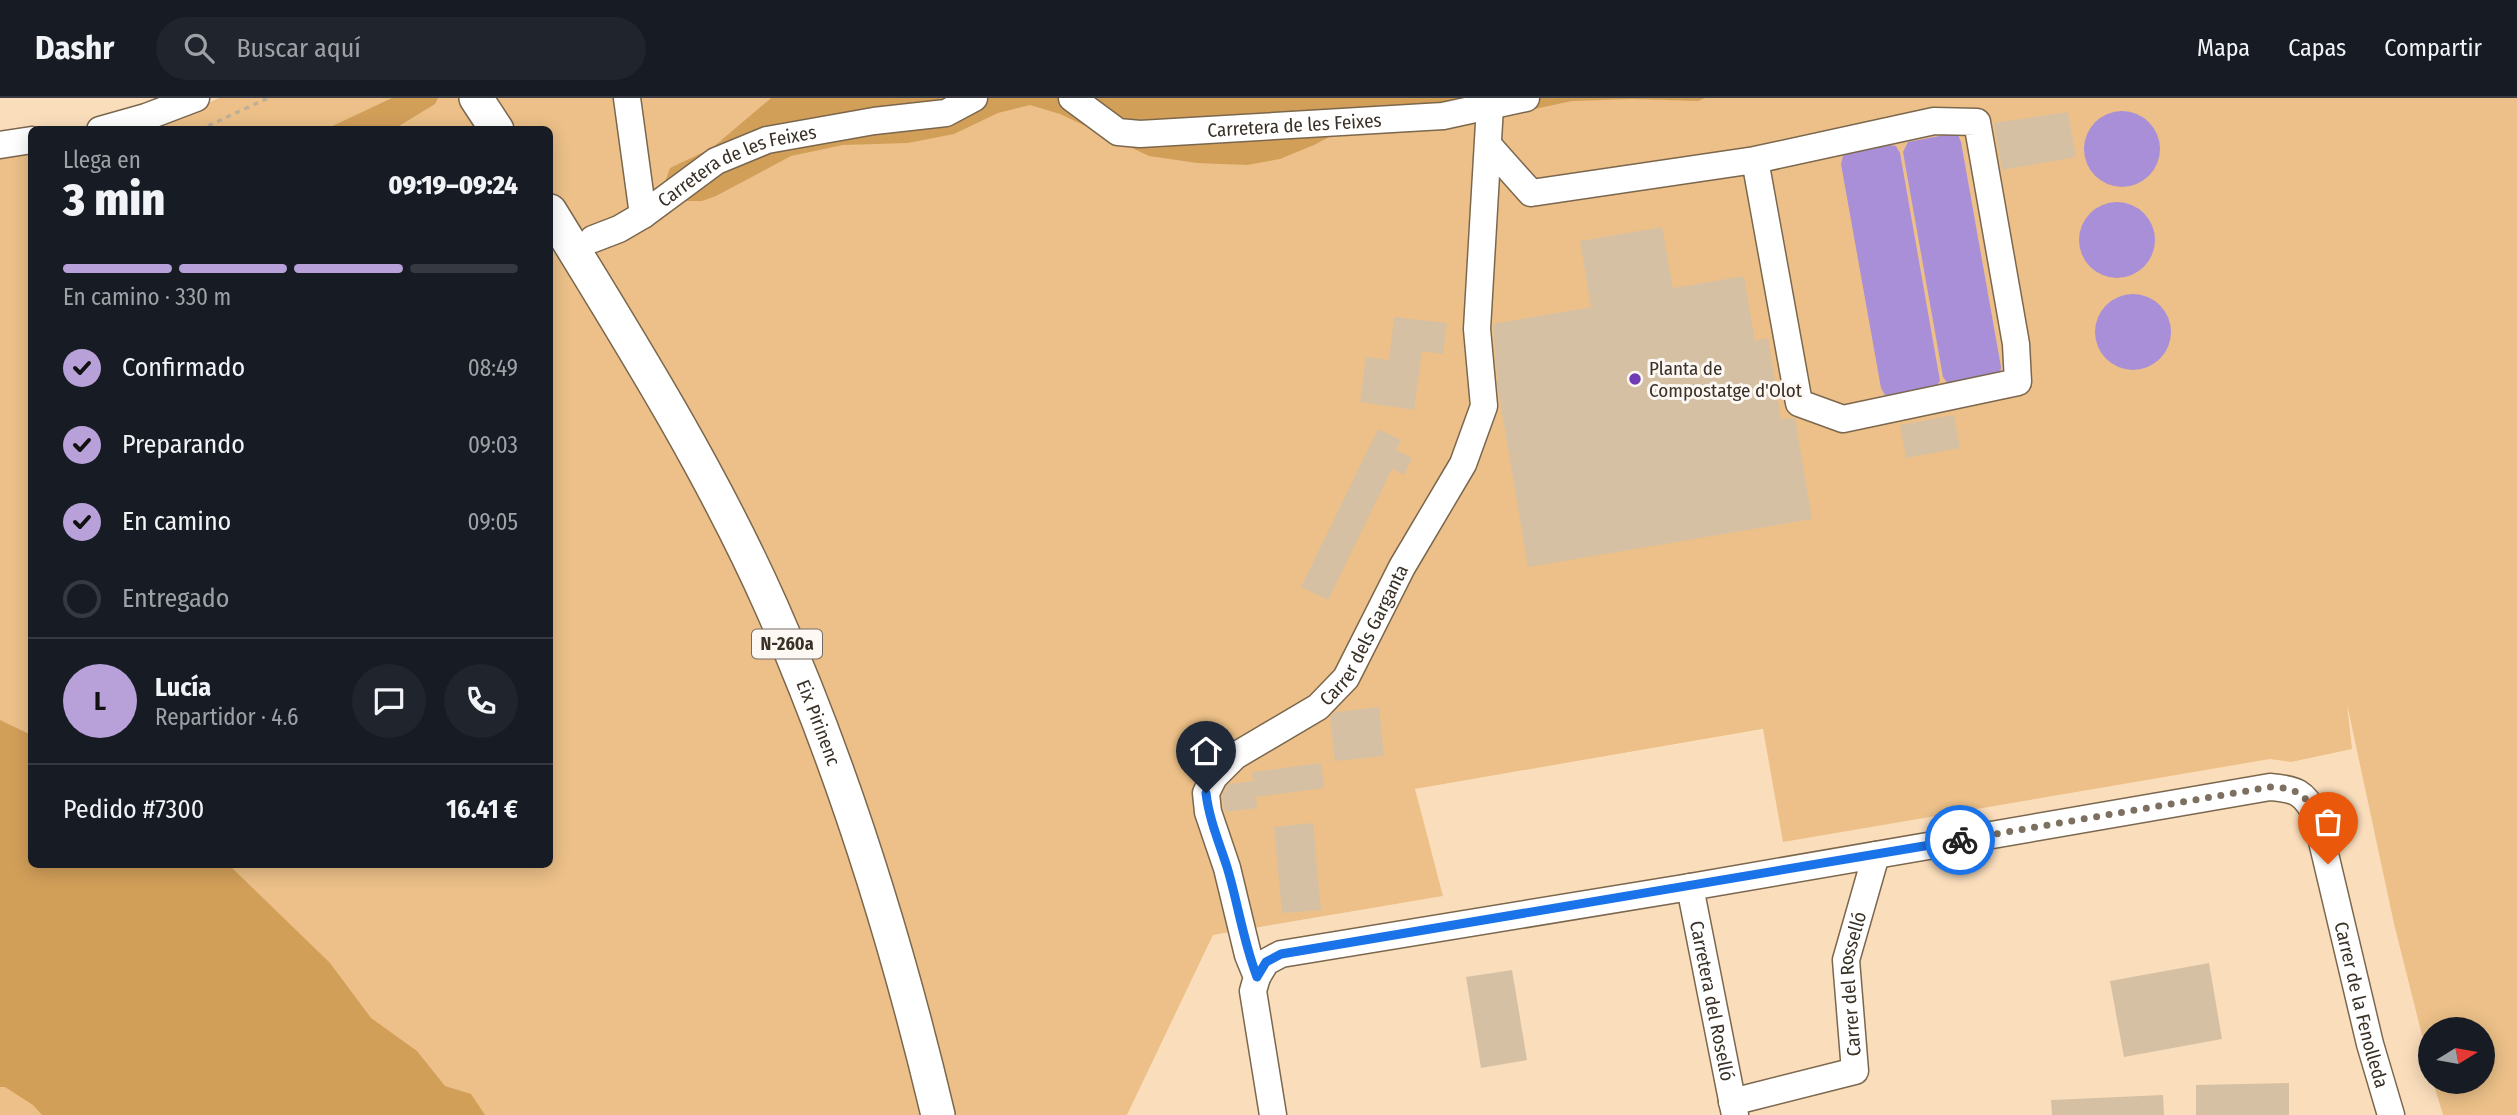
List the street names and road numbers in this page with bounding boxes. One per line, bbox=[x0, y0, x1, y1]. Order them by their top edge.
street label: Carretera de les Feixes bbox=[1207, 109, 1382, 142]
street label: Carretera de les Feixes bbox=[653, 120, 818, 212]
street label: Carrer dels Garganta bbox=[1315, 561, 1413, 710]
road number: N-260a bbox=[752, 630, 822, 658]
street label: Eix Pirinenc bbox=[791, 676, 845, 769]
street label: Carrer del Rosselló bbox=[1835, 909, 1871, 1057]
street label: Carretera del Roselló bbox=[1685, 919, 1739, 1083]
street label: Carrer de la Fenolleda bbox=[2329, 919, 2393, 1091]

